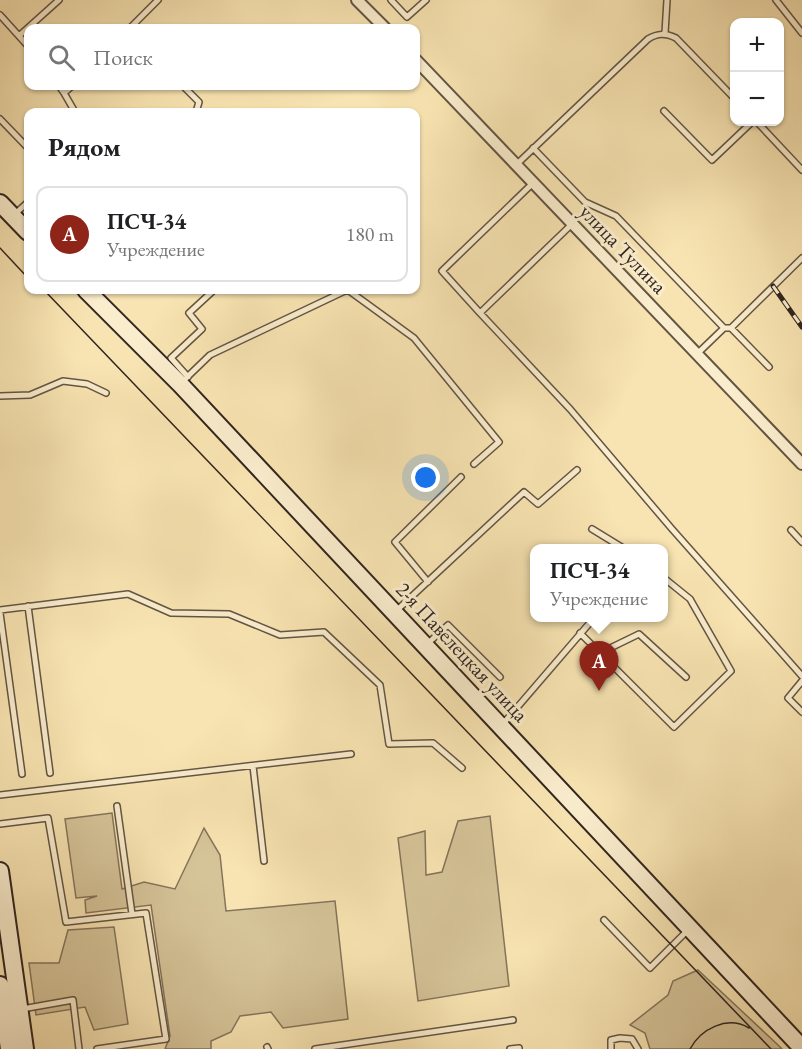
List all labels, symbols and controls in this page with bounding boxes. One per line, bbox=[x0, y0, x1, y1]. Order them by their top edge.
map controls bbox=[730, 18, 784, 126]
button: + bbox=[730, 18, 784, 72]
search box bbox=[24, 24, 420, 90]
icon: search bbox=[45, 41, 78, 74]
text: Поиск bbox=[93, 43, 153, 72]
button: − bbox=[730, 72, 784, 126]
text: Рядом bbox=[48, 130, 121, 164]
street label: улица Тулина bbox=[574, 198, 673, 300]
text: ПСЧ-34 bbox=[107, 207, 186, 236]
text: A bbox=[62, 221, 77, 247]
text: 180 m bbox=[346, 221, 394, 247]
text: Учреждение bbox=[107, 236, 205, 262]
your location bbox=[411, 463, 440, 492]
popup bbox=[530, 544, 668, 622]
text: ПСЧ-34 bbox=[550, 556, 629, 585]
street label: 2-я Павелецкая улица bbox=[390, 576, 535, 728]
text: Учреждение bbox=[550, 585, 648, 611]
pin: A bbox=[580, 642, 618, 691]

